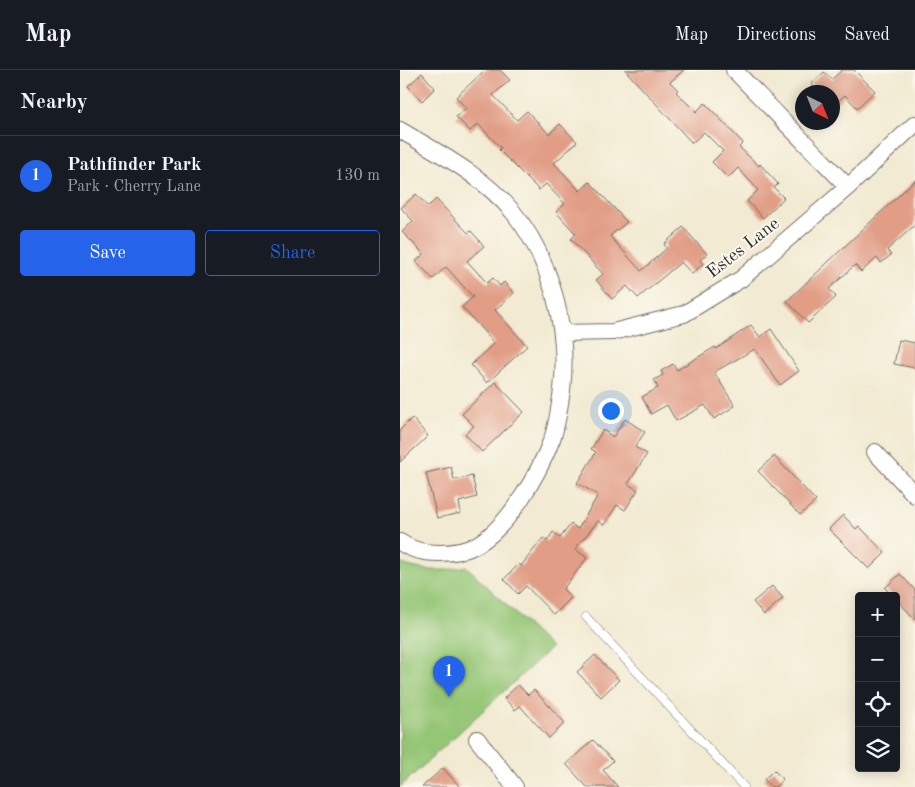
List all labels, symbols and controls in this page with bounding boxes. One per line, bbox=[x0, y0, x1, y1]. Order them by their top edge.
text: Map bbox=[25, 23, 72, 47]
text: Map bbox=[675, 26, 708, 44]
text: Directions bbox=[736, 26, 816, 44]
text: Saved bbox=[844, 26, 890, 44]
north arrow bbox=[795, 85, 840, 130]
text: Nearby bbox=[20, 92, 88, 113]
text: Pathfinder Park bbox=[67, 156, 202, 175]
text: 1 bbox=[31, 168, 41, 184]
text: 130 m bbox=[335, 168, 380, 184]
text: Park · Cherry Lane bbox=[67, 179, 201, 195]
street label: Estes Lane bbox=[703, 214, 783, 282]
button: Save bbox=[20, 230, 195, 276]
button: Share bbox=[205, 230, 380, 276]
your location bbox=[598, 398, 624, 424]
map controls bbox=[855, 592, 900, 772]
button: + bbox=[855, 592, 900, 637]
button: − bbox=[855, 637, 900, 682]
pin: 1 bbox=[433, 656, 465, 697]
button: locate bbox=[855, 682, 900, 727]
button: layers bbox=[855, 727, 900, 772]

